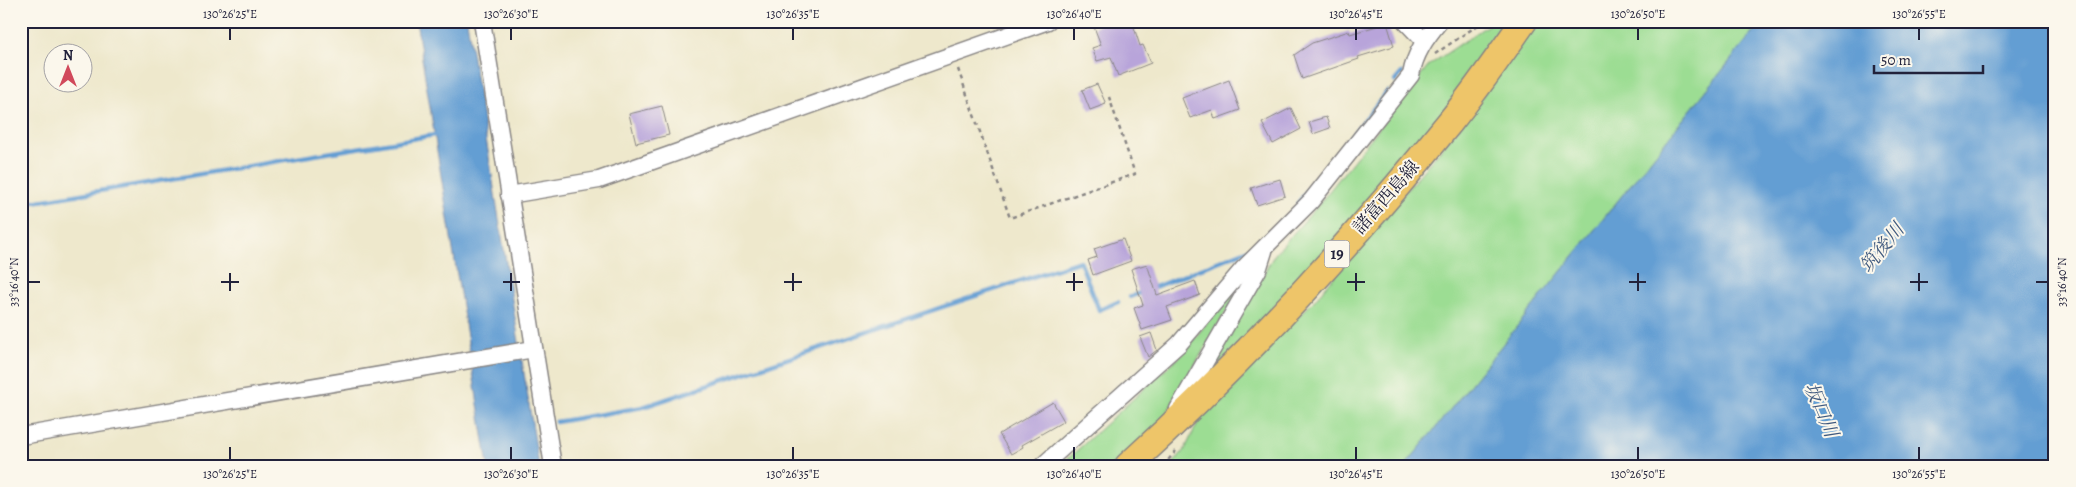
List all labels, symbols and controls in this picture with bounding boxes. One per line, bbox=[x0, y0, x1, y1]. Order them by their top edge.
text: 130°26'25"E bbox=[203, 6, 257, 22]
text: 130°26'30"E bbox=[484, 6, 538, 22]
text: 130°26'35"E bbox=[766, 6, 820, 22]
text: 130°26'40"E bbox=[1047, 6, 1101, 22]
text: 130°26'45"E bbox=[1329, 6, 1383, 22]
text: 130°26'50"E bbox=[1611, 6, 1665, 22]
text: 130°26'55"E bbox=[1892, 6, 1946, 22]
north arrow bbox=[42, 42, 92, 92]
scale bar bbox=[1874, 42, 1982, 74]
text: N bbox=[63, 46, 73, 65]
text: 50 m bbox=[1881, 50, 1911, 70]
street label: 諸富西島線 bbox=[1347, 155, 1425, 239]
water label: 筑後川 bbox=[1854, 216, 1911, 278]
road number: 19 bbox=[1324, 240, 1350, 268]
text: 33°16'40"N bbox=[6, 257, 22, 307]
text: 33°16'40"N bbox=[2054, 257, 2070, 307]
water label: 坂口川 bbox=[1798, 379, 1845, 443]
text: 130°26'25"E bbox=[203, 466, 257, 482]
text: 130°26'30"E bbox=[484, 466, 538, 482]
text: 130°26'35"E bbox=[766, 466, 820, 482]
text: 130°26'40"E bbox=[1047, 466, 1101, 482]
text: 130°26'45"E bbox=[1329, 466, 1383, 482]
text: 130°26'50"E bbox=[1611, 466, 1665, 482]
text: 130°26'55"E bbox=[1892, 466, 1946, 482]

